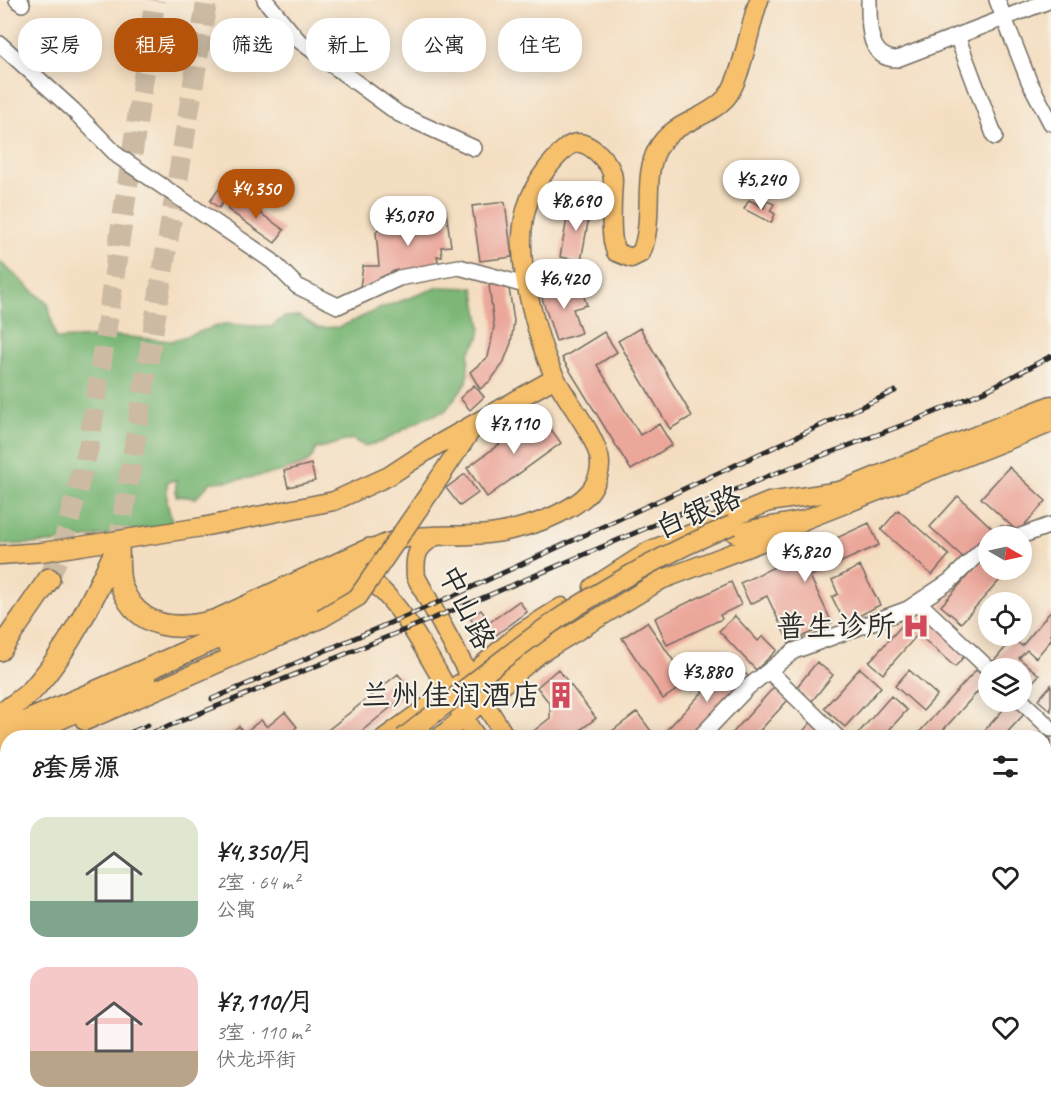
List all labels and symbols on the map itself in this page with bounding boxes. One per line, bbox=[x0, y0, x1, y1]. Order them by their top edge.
pin: ¥5,240 bbox=[712, 160, 810, 211]
pin: ¥4,350 bbox=[207, 169, 305, 220]
pin: ¥8,690 bbox=[527, 181, 625, 232]
pin: ¥5,070 bbox=[359, 196, 457, 247]
pin: ¥6,420 bbox=[515, 259, 613, 310]
pin: ¥7,110 bbox=[465, 404, 563, 455]
street label: 白银路 bbox=[649, 477, 747, 547]
north arrow bbox=[978, 526, 1032, 580]
pin: ¥5,820 bbox=[756, 532, 854, 583]
street label: 中山路 bbox=[430, 558, 504, 656]
place label: 普生诊所 bbox=[776, 607, 896, 645]
hospital icon: 普生诊所 bbox=[901, 611, 931, 641]
pin: ¥3,880 bbox=[658, 652, 756, 703]
place label: 兰州佳润酒店 bbox=[361, 676, 541, 714]
building icon: 兰州佳润酒店 bbox=[546, 680, 576, 710]

